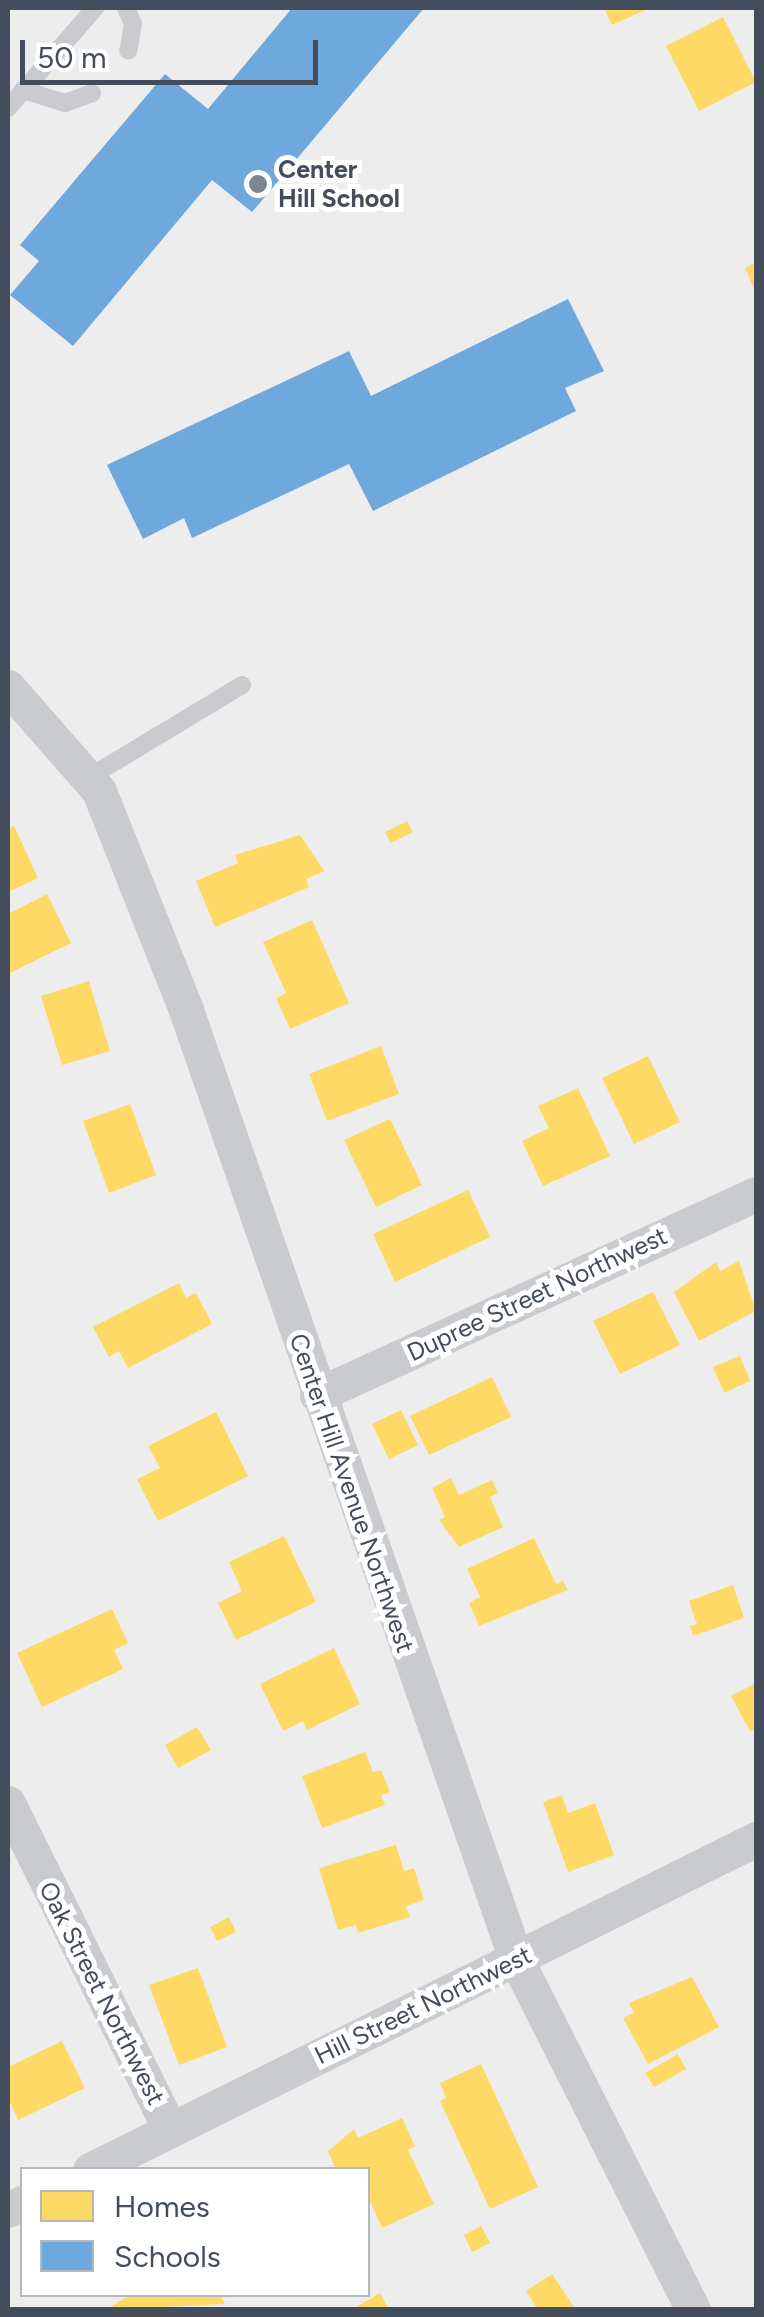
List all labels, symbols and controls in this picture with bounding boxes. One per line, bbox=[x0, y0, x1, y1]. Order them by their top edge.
scale bar bbox=[25, 20, 322, 82]
text: 50 m bbox=[37, 39, 106, 76]
place label: Center Hill School bbox=[278, 155, 400, 214]
marker: Center Hill School bbox=[247, 173, 269, 195]
street label: Dupree Street Northwest bbox=[402, 1220, 672, 1368]
street label: Center Hill Avenue Northwest bbox=[283, 1330, 421, 1656]
street label: Oak Street Northwest bbox=[33, 1877, 171, 2109]
street label: Hill Street Northwest bbox=[310, 1939, 536, 2071]
legend bbox=[20, 2167, 370, 2297]
text: Homes bbox=[114, 2188, 210, 2225]
text: Schools bbox=[114, 2238, 221, 2275]

